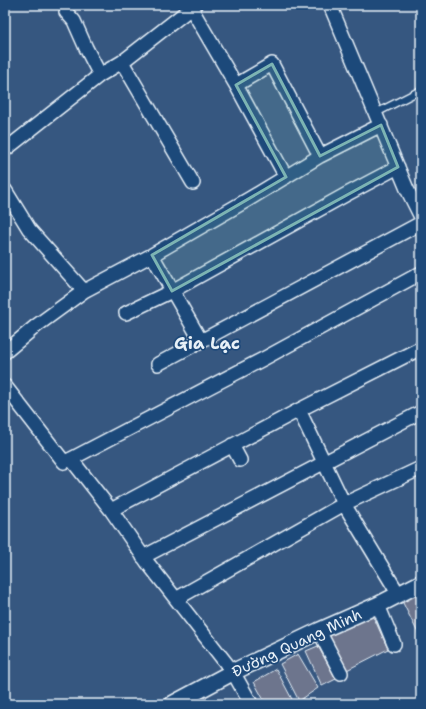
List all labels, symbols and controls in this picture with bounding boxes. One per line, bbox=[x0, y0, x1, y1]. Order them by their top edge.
district label: Gia Lạc bbox=[174, 332, 240, 354]
street label: Đường Quang Minh bbox=[229, 604, 365, 682]

